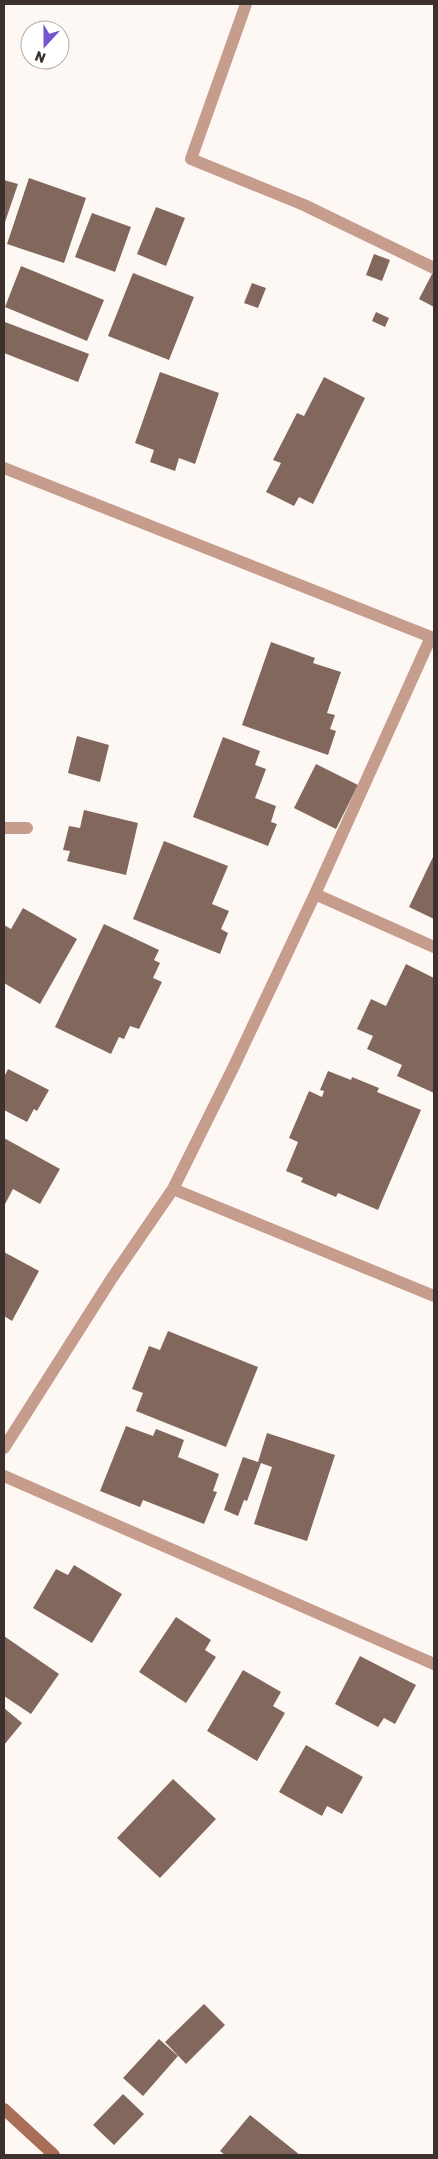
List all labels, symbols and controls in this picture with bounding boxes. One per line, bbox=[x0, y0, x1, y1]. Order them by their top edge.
north arrow bbox=[20, 20, 70, 70]
text: N bbox=[33, 47, 48, 66]

